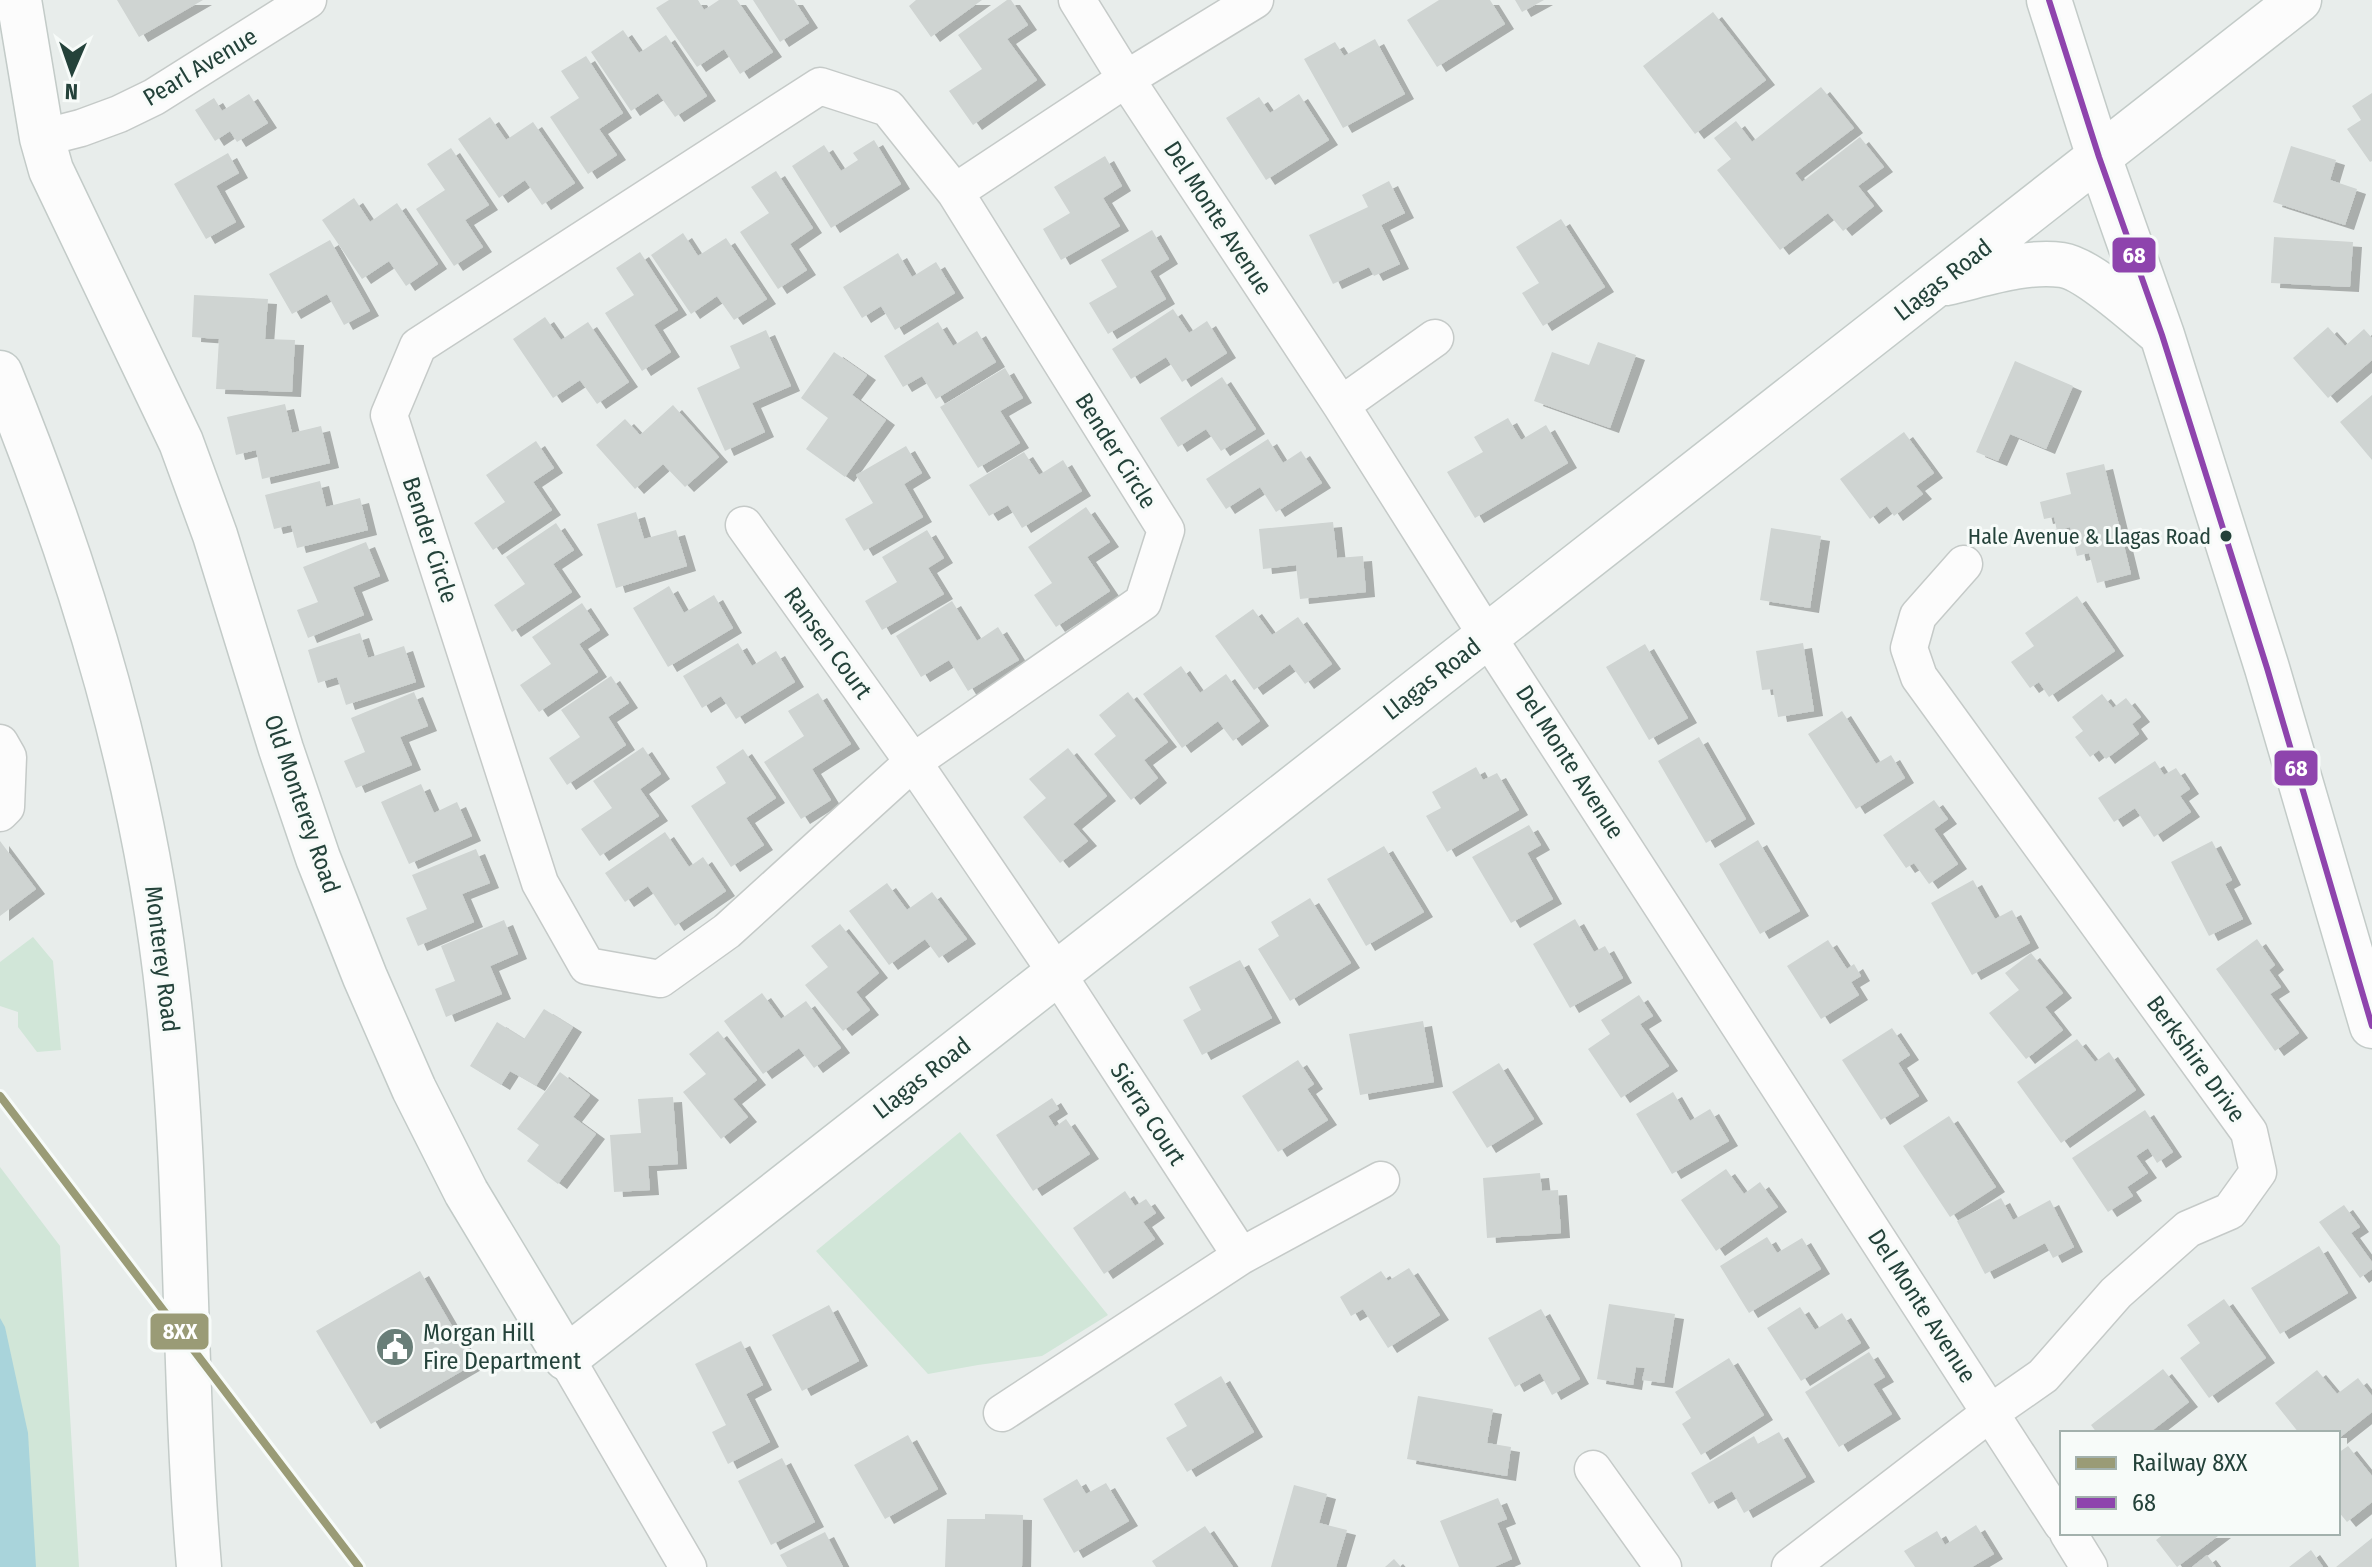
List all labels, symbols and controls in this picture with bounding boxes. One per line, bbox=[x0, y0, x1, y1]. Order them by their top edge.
street label: Pearl Avenue bbox=[138, 22, 262, 112]
north arrow bbox=[32, 32, 112, 112]
text: N bbox=[64, 78, 78, 105]
street label: Del Monte Avenue bbox=[1158, 136, 1278, 300]
street label: Llagas Road bbox=[1889, 233, 1997, 327]
line badge: 68 bbox=[2111, 236, 2157, 274]
text: 68 bbox=[2122, 242, 2146, 269]
street label: Bender Circle bbox=[1070, 388, 1162, 514]
street label: Bender Circle bbox=[396, 474, 464, 606]
place label: Hale Avenue & Llagas Road bbox=[1968, 523, 2211, 550]
marker: Hale Avenue & Llagas Road bbox=[2218, 528, 2234, 544]
street label: Ransen Court bbox=[778, 582, 878, 704]
street label: Llagas Road bbox=[1378, 632, 1486, 726]
street label: Del Monte Avenue bbox=[1510, 680, 1630, 844]
street label: Old Monterey Road bbox=[258, 711, 346, 897]
line badge: 68 bbox=[2273, 749, 2319, 787]
text: 68 bbox=[2284, 755, 2308, 782]
street label: Monterey Road bbox=[139, 884, 185, 1034]
street label: Berkshire Drive bbox=[2141, 990, 2251, 1128]
street label: Llagas Road bbox=[868, 1031, 976, 1125]
street label: Sierra Court bbox=[1105, 1058, 1192, 1171]
street label: Del Monte Avenue bbox=[1862, 1224, 1982, 1388]
line badge: 8XX bbox=[149, 1312, 210, 1351]
text: 8XX bbox=[163, 1318, 198, 1345]
place label: Morgan Hill Fire Department bbox=[423, 1319, 581, 1375]
public building icon: Morgan Hill Fire Department bbox=[374, 1326, 416, 1368]
legend bbox=[2060, 1431, 2340, 1535]
text: Railway 8XX bbox=[2132, 1449, 2248, 1477]
text: 68 bbox=[2132, 1489, 2156, 1517]

